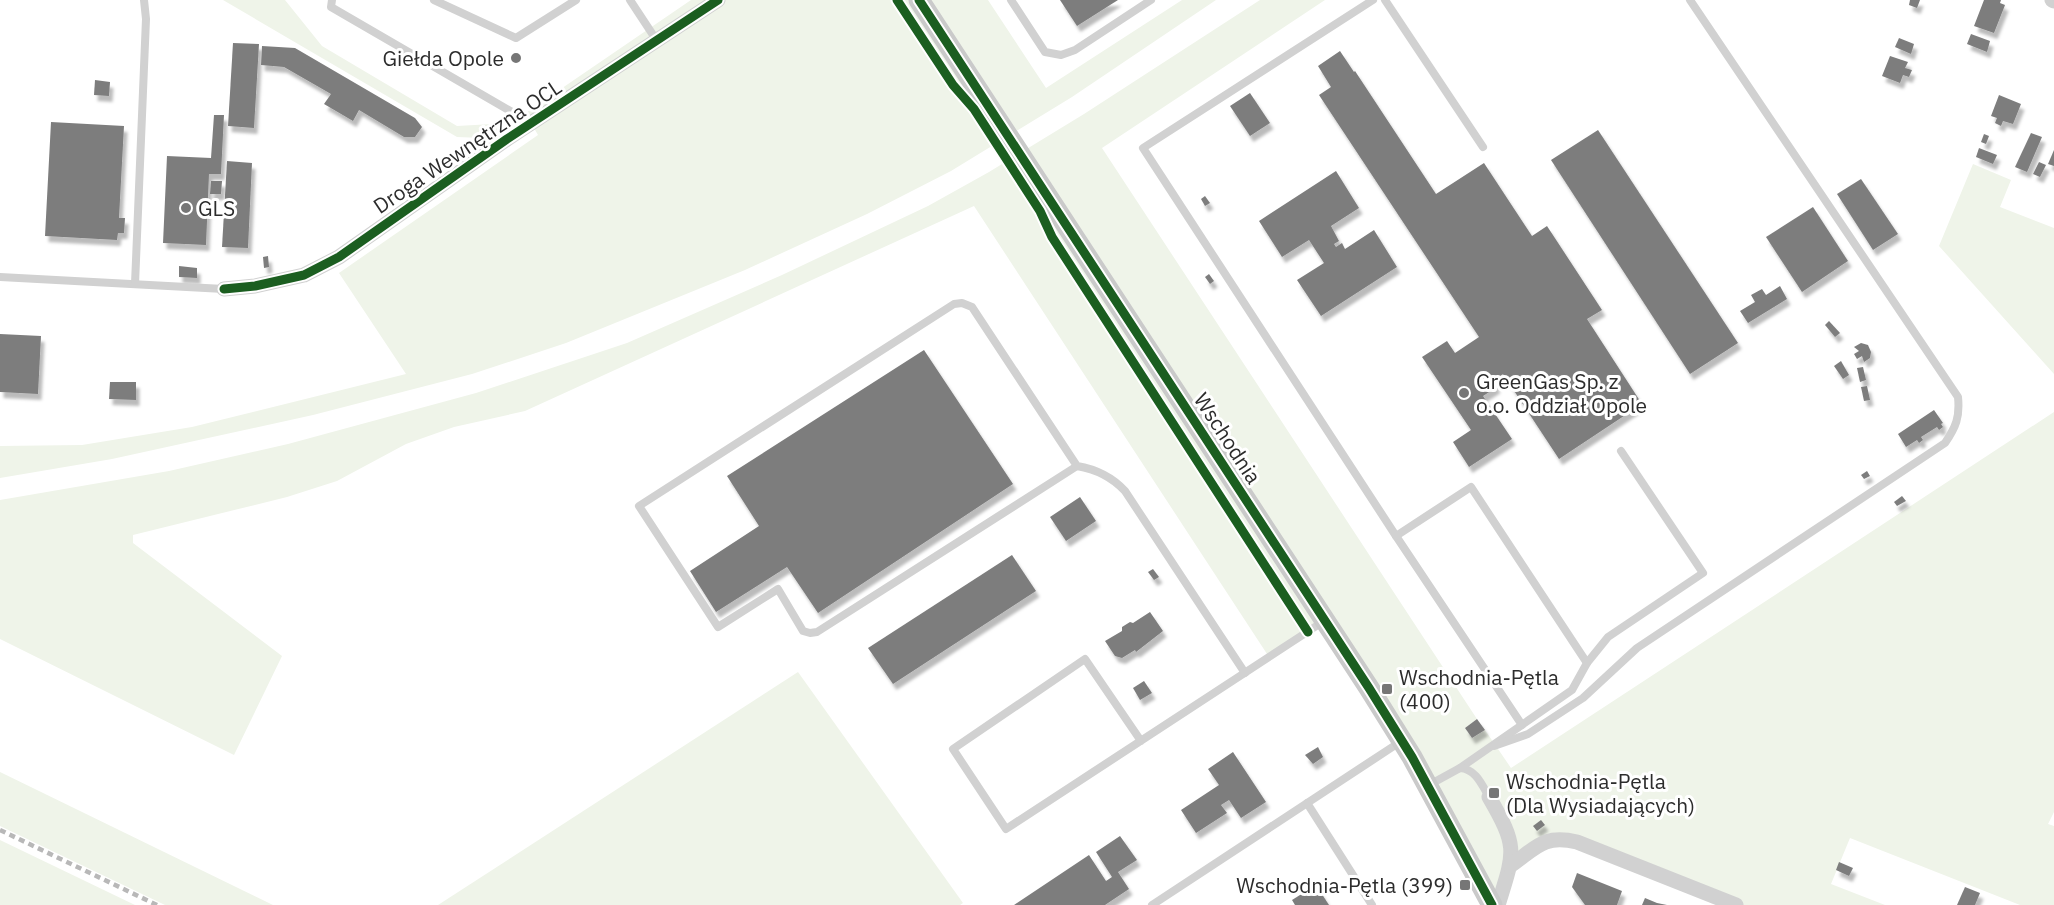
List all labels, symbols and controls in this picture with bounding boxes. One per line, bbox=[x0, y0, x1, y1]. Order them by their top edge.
place label: Giełda Opole bbox=[382, 44, 504, 72]
marker: Giełda Opole bbox=[509, 51, 523, 65]
street label: Droga Wewnętrzna OCL bbox=[367, 72, 567, 220]
place label: GLS bbox=[198, 194, 235, 222]
marker: GLS bbox=[179, 201, 193, 215]
place label: GreenGas Sp. z o.o. Oddział Opole bbox=[1476, 367, 1647, 419]
marker: GreenGas Sp. z o.o. Oddział Opole bbox=[1457, 386, 1471, 400]
street label: Wschodnia bbox=[1188, 387, 1268, 489]
place label: Wschodnia-Pętla (400) bbox=[1399, 663, 1559, 715]
marker: Wschodnia-Pętla (400) bbox=[1380, 682, 1394, 696]
place label: Wschodnia-Pętla (Dla Wysiadających) bbox=[1506, 767, 1695, 819]
marker: Wschodnia-Pętla (Dla Wysiadających) bbox=[1487, 786, 1501, 800]
place label: Wschodnia-Pętla (399) bbox=[1236, 871, 1453, 899]
marker: Wschodnia-Pętla (399) bbox=[1458, 878, 1472, 892]

